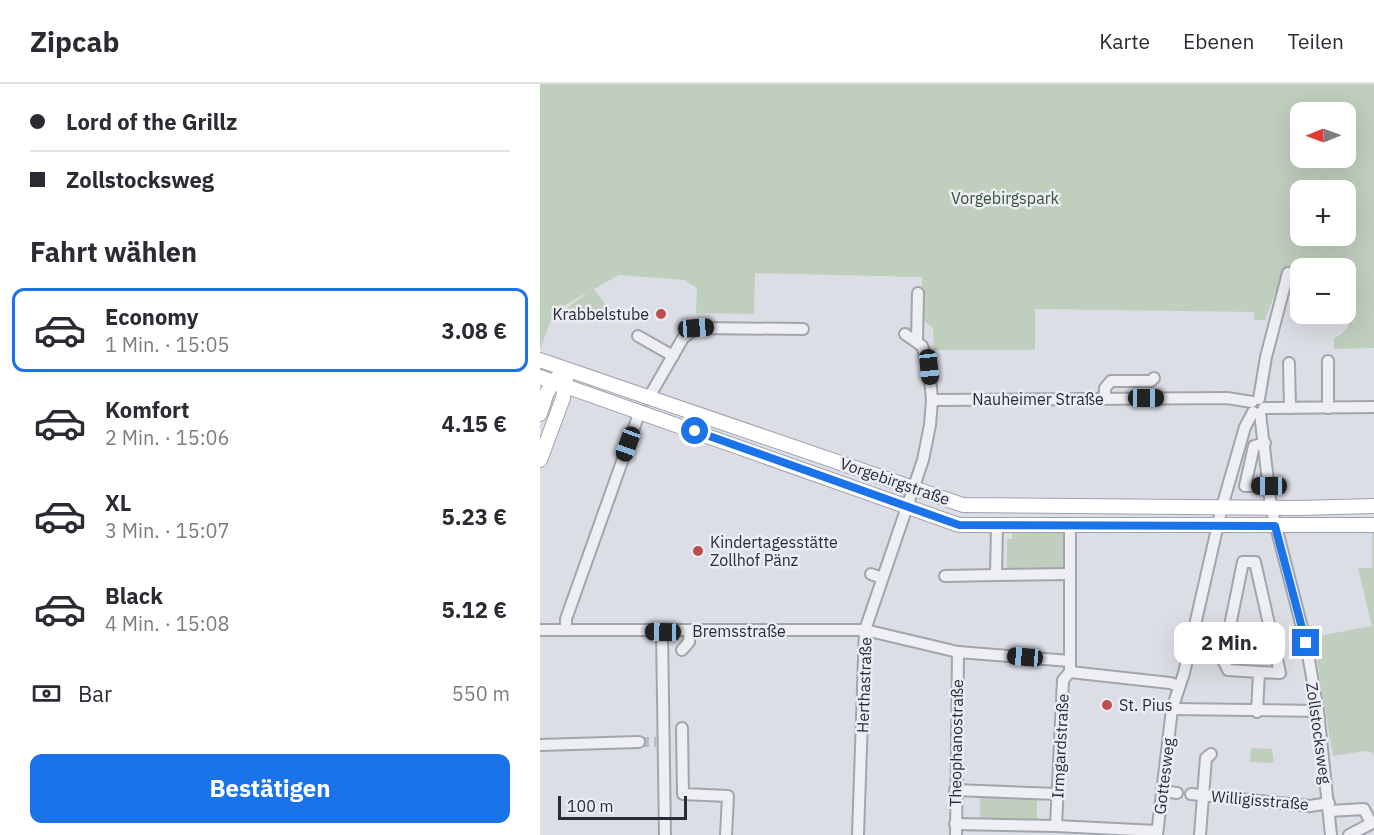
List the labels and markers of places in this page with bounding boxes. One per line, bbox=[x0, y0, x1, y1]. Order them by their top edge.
place label: Krabbelstube bbox=[553, 304, 649, 324]
marker: Krabbelstube bbox=[654, 307, 668, 321]
place label: Kindertagesstätte Zollhof Pänz bbox=[710, 532, 838, 570]
marker: Kindertagesstätte Zollhof Pänz bbox=[691, 544, 705, 558]
place label: St. Pius bbox=[1119, 695, 1173, 715]
marker: St. Pius bbox=[1100, 698, 1114, 712]

